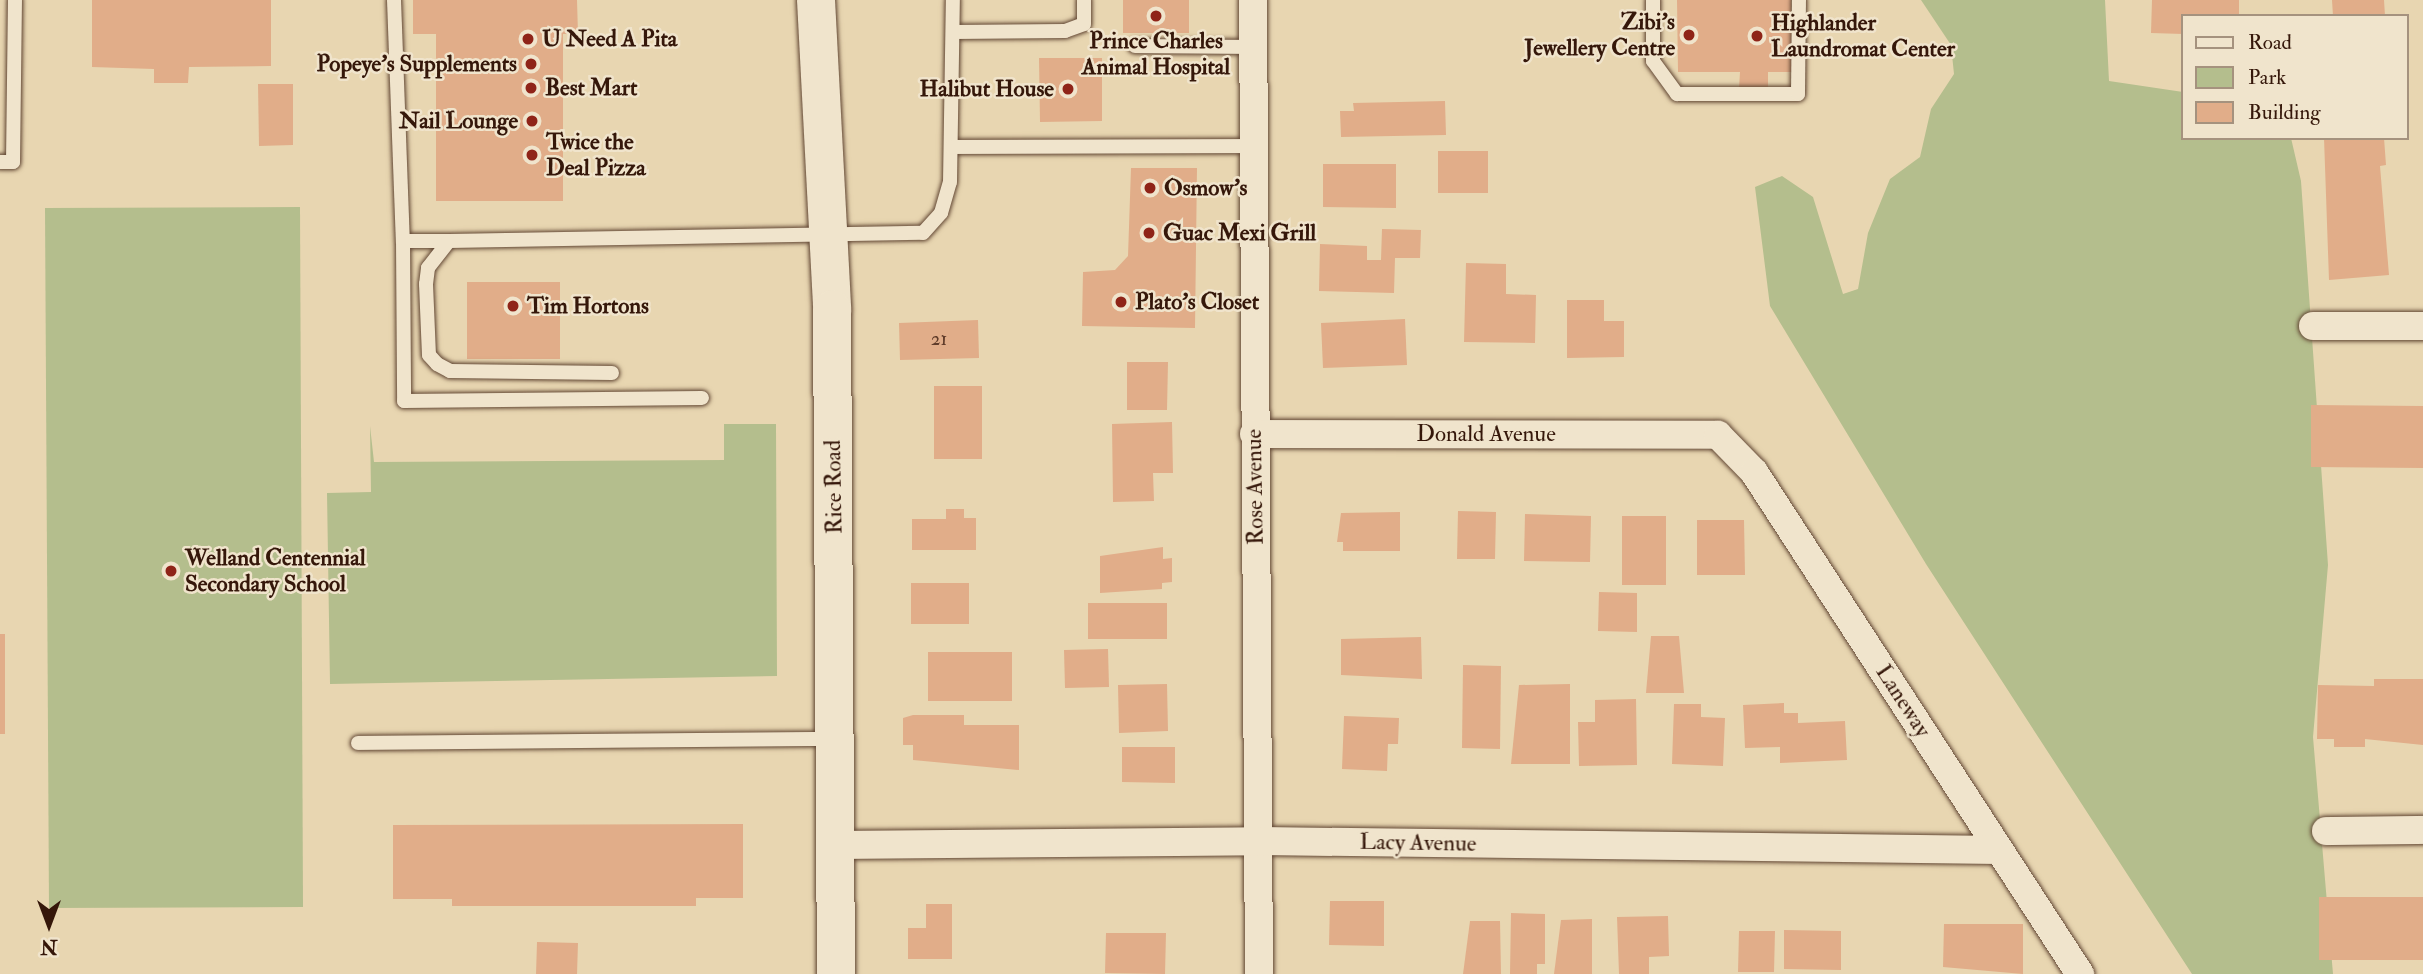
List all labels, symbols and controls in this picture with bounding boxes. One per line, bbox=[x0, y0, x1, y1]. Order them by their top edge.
marker: Prince Charles Animal Hospital bbox=[1148, 8, 1164, 24]
place label: Zibi's Jewellery Centre bbox=[1524, 8, 1675, 62]
place label: Highlander Laundromat Center bbox=[1771, 9, 1955, 63]
legend bbox=[2182, 14, 2409, 140]
place label: U Need A Pita bbox=[542, 25, 677, 53]
place label: Prince Charles Animal Hospital bbox=[1082, 27, 1230, 81]
marker: Zibi's Jewellery Centre bbox=[1681, 27, 1697, 43]
marker: Highlander Laundromat Center bbox=[1749, 28, 1765, 44]
text: Road bbox=[2248, 29, 2292, 56]
marker: U Need A Pita bbox=[520, 31, 536, 47]
place label: Popeye's Supplements bbox=[317, 50, 517, 78]
marker: Popeye's Supplements bbox=[523, 56, 539, 72]
text: Park bbox=[2248, 64, 2286, 91]
place label: Best Mart bbox=[545, 74, 637, 102]
place label: Halibut House bbox=[919, 75, 1054, 103]
marker: Best Mart bbox=[523, 80, 539, 96]
marker: Halibut House bbox=[1060, 81, 1076, 97]
text: Building bbox=[2248, 99, 2321, 126]
place label: Nail Lounge bbox=[399, 107, 518, 135]
marker: Nail Lounge bbox=[524, 113, 540, 129]
place label: Twice the Deal Pizza bbox=[546, 128, 646, 182]
marker: Twice the Deal Pizza bbox=[524, 147, 540, 163]
place label: Osmow's bbox=[1164, 174, 1247, 202]
marker: Osmow's bbox=[1142, 180, 1158, 196]
place label: Guac Mexi Grill bbox=[1163, 219, 1316, 247]
marker: Guac Mexi Grill bbox=[1141, 225, 1157, 241]
place label: Plato's Closet bbox=[1135, 288, 1259, 316]
place label: Tim Hortons bbox=[527, 292, 649, 320]
marker: Plato's Closet bbox=[1113, 294, 1129, 310]
marker: Tim Hortons bbox=[505, 298, 521, 314]
house number: 21 bbox=[931, 329, 947, 351]
street label: Donald Avenue bbox=[1416, 420, 1556, 448]
street label: Rose Avenue bbox=[1240, 429, 1270, 545]
street label: Rice Road bbox=[819, 440, 849, 534]
place label: Welland Centennial Secondary School bbox=[185, 544, 366, 598]
marker: Welland Centennial Secondary School bbox=[163, 563, 179, 579]
street label: Laneway bbox=[1869, 659, 1937, 743]
street label: Lacy Avenue bbox=[1359, 828, 1477, 858]
north arrow bbox=[14, 890, 84, 960]
text: N bbox=[41, 934, 58, 958]

